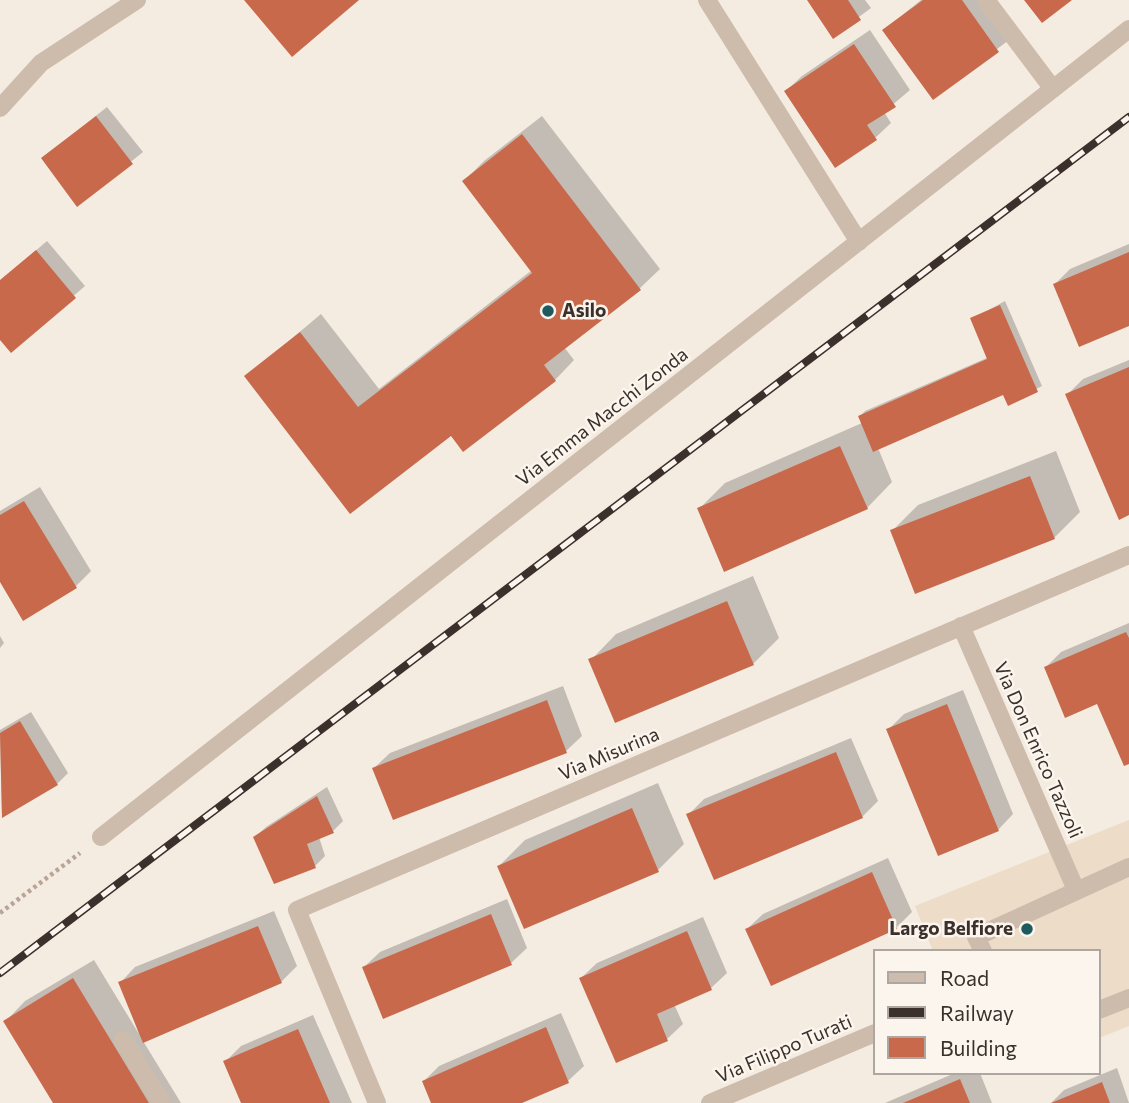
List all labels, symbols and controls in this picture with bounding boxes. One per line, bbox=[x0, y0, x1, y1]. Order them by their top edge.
place label: Asilo bbox=[562, 300, 606, 322]
marker: Asilo bbox=[540, 303, 556, 319]
street label: Via Emma Macchi Zonda bbox=[512, 343, 692, 491]
street label: Via Don Enrico Tazzoli bbox=[989, 658, 1087, 842]
street label: Via Misurina bbox=[555, 723, 663, 785]
place label: Largo Belfiore bbox=[889, 918, 1013, 940]
marker: Largo Belfiore bbox=[1019, 921, 1035, 937]
legend bbox=[874, 949, 1101, 1075]
text: Road bbox=[940, 965, 989, 990]
text: Railway bbox=[940, 1000, 1014, 1025]
street label: Via Filippo Turati bbox=[713, 1010, 855, 1088]
text: Building bbox=[940, 1035, 1017, 1060]

